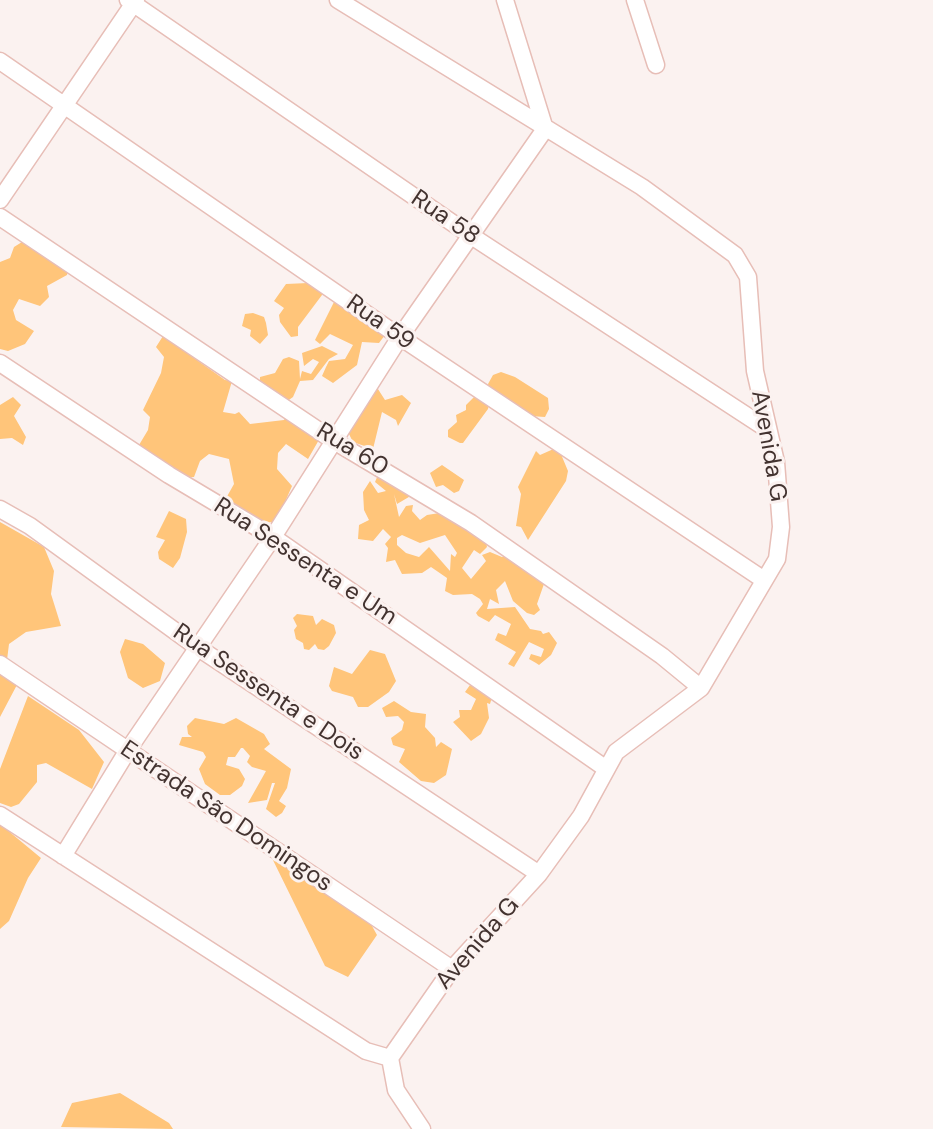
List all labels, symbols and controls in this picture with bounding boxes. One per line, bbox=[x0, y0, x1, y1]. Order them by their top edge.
street label: Rua 58 bbox=[405, 185, 485, 251]
street label: Rua 59 bbox=[340, 289, 420, 357]
street label: Avenida G bbox=[744, 388, 792, 504]
street label: Rua 60 bbox=[311, 417, 393, 483]
street label: Rua Sessenta e Um bbox=[208, 492, 402, 632]
street label: Rua Sessenta e Dois bbox=[167, 618, 369, 768]
street label: Estrada São Domingos bbox=[115, 735, 337, 899]
street label: Avenida G bbox=[430, 892, 526, 996]

